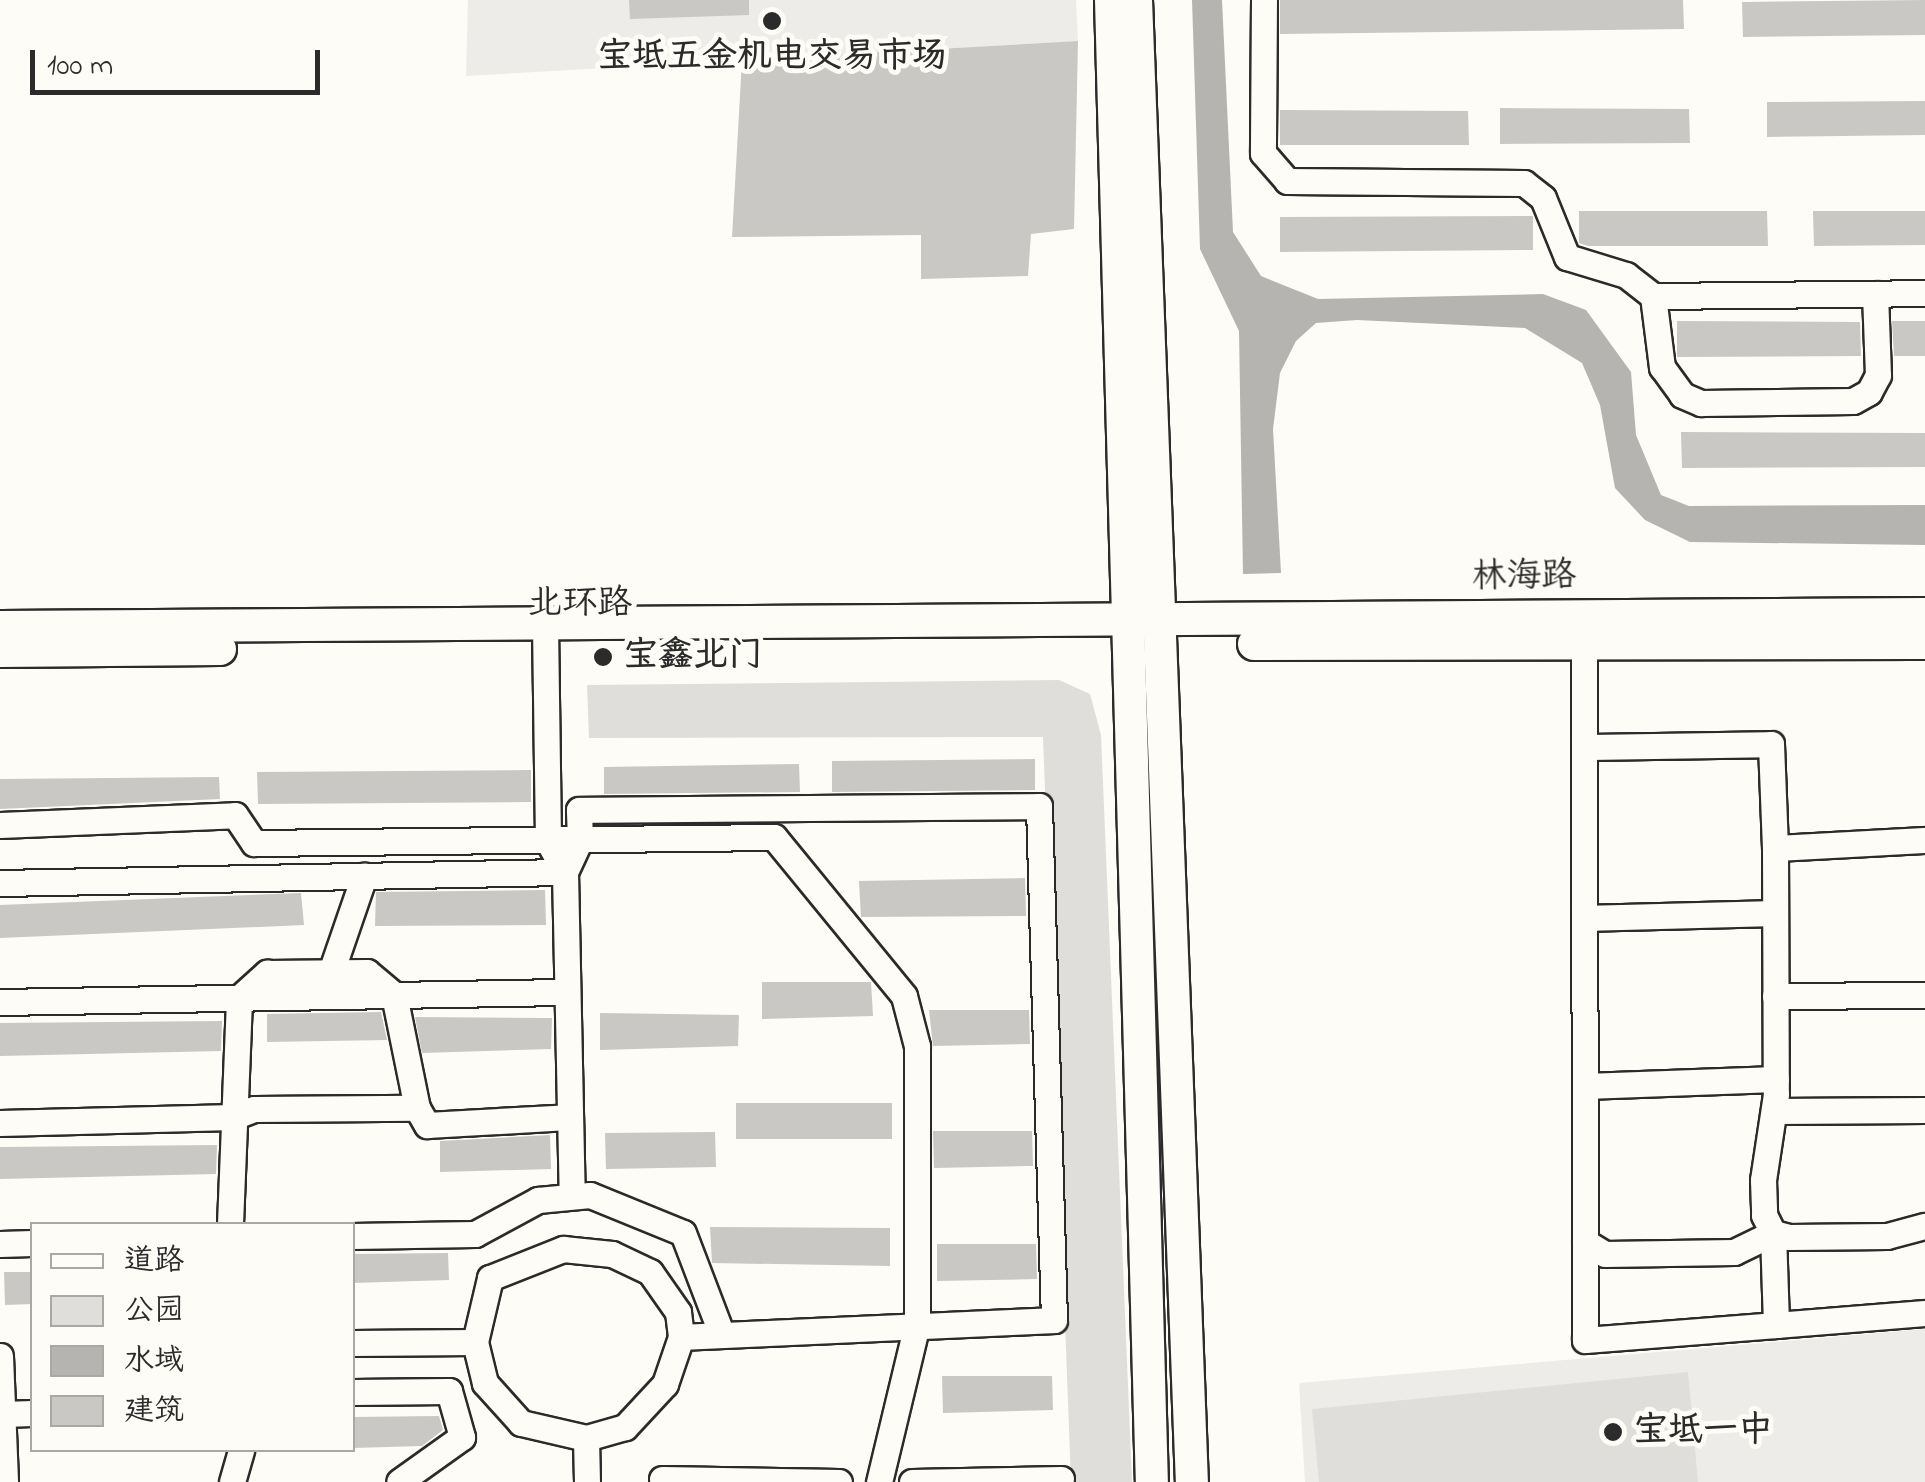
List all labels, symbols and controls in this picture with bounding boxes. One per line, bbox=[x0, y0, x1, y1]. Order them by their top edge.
marker: 宝坻五金机电交易市场 bbox=[761, 10, 783, 32]
scale bar bbox=[35, 30, 325, 92]
place label: 宝坻五金机电交易市场 bbox=[597, 37, 947, 79]
text: 100 m bbox=[47, 45, 113, 89]
street label: 林海路 bbox=[1471, 556, 1577, 600]
street label: 北环路 bbox=[528, 584, 632, 626]
place label: 宝鑫北门 bbox=[623, 636, 763, 678]
marker: 宝鑫北门 bbox=[592, 646, 614, 668]
legend bbox=[30, 1222, 355, 1452]
text: 道路 bbox=[124, 1240, 184, 1284]
text: 公园 bbox=[124, 1290, 184, 1334]
text: 水域 bbox=[124, 1340, 184, 1384]
text: 建筑 bbox=[124, 1390, 184, 1434]
place label: 宝坻一中 bbox=[1633, 1411, 1773, 1453]
marker: 宝坻一中 bbox=[1602, 1421, 1624, 1443]

